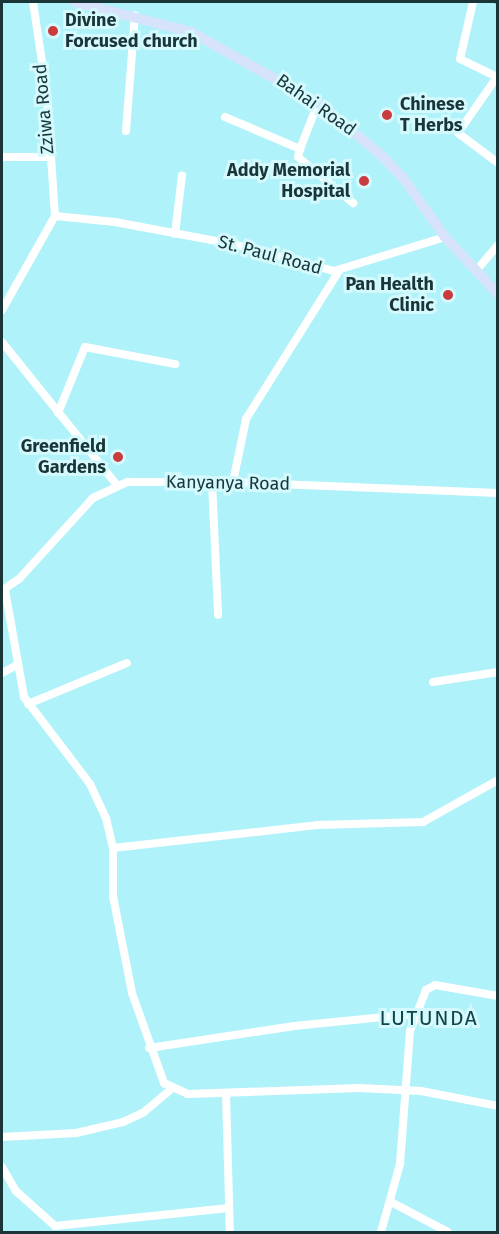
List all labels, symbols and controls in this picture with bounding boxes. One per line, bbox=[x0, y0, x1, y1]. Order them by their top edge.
place label: Divine Forcused church bbox=[65, 10, 198, 52]
marker: Divine Forcused church bbox=[46, 24, 60, 38]
street label: Zziwa Road bbox=[29, 63, 59, 155]
street label: Bahai Road bbox=[272, 70, 360, 140]
place label: Chinese T Herbs bbox=[400, 94, 465, 136]
marker: Chinese T Herbs bbox=[378, 106, 396, 124]
place label: Addy Memorial Hospital bbox=[227, 160, 350, 202]
marker: Addy Memorial Hospital bbox=[355, 172, 373, 190]
street label: St. Paul Road bbox=[216, 231, 324, 279]
place label: Pan Health Clinic bbox=[346, 274, 434, 316]
marker: Pan Health Clinic bbox=[439, 286, 457, 304]
place label: Greenfield Gardens bbox=[21, 436, 106, 478]
marker: Greenfield Gardens bbox=[111, 450, 125, 464]
street label: Kanyanya Road bbox=[166, 471, 290, 495]
district label: LUTUNDA bbox=[380, 1005, 478, 1031]

